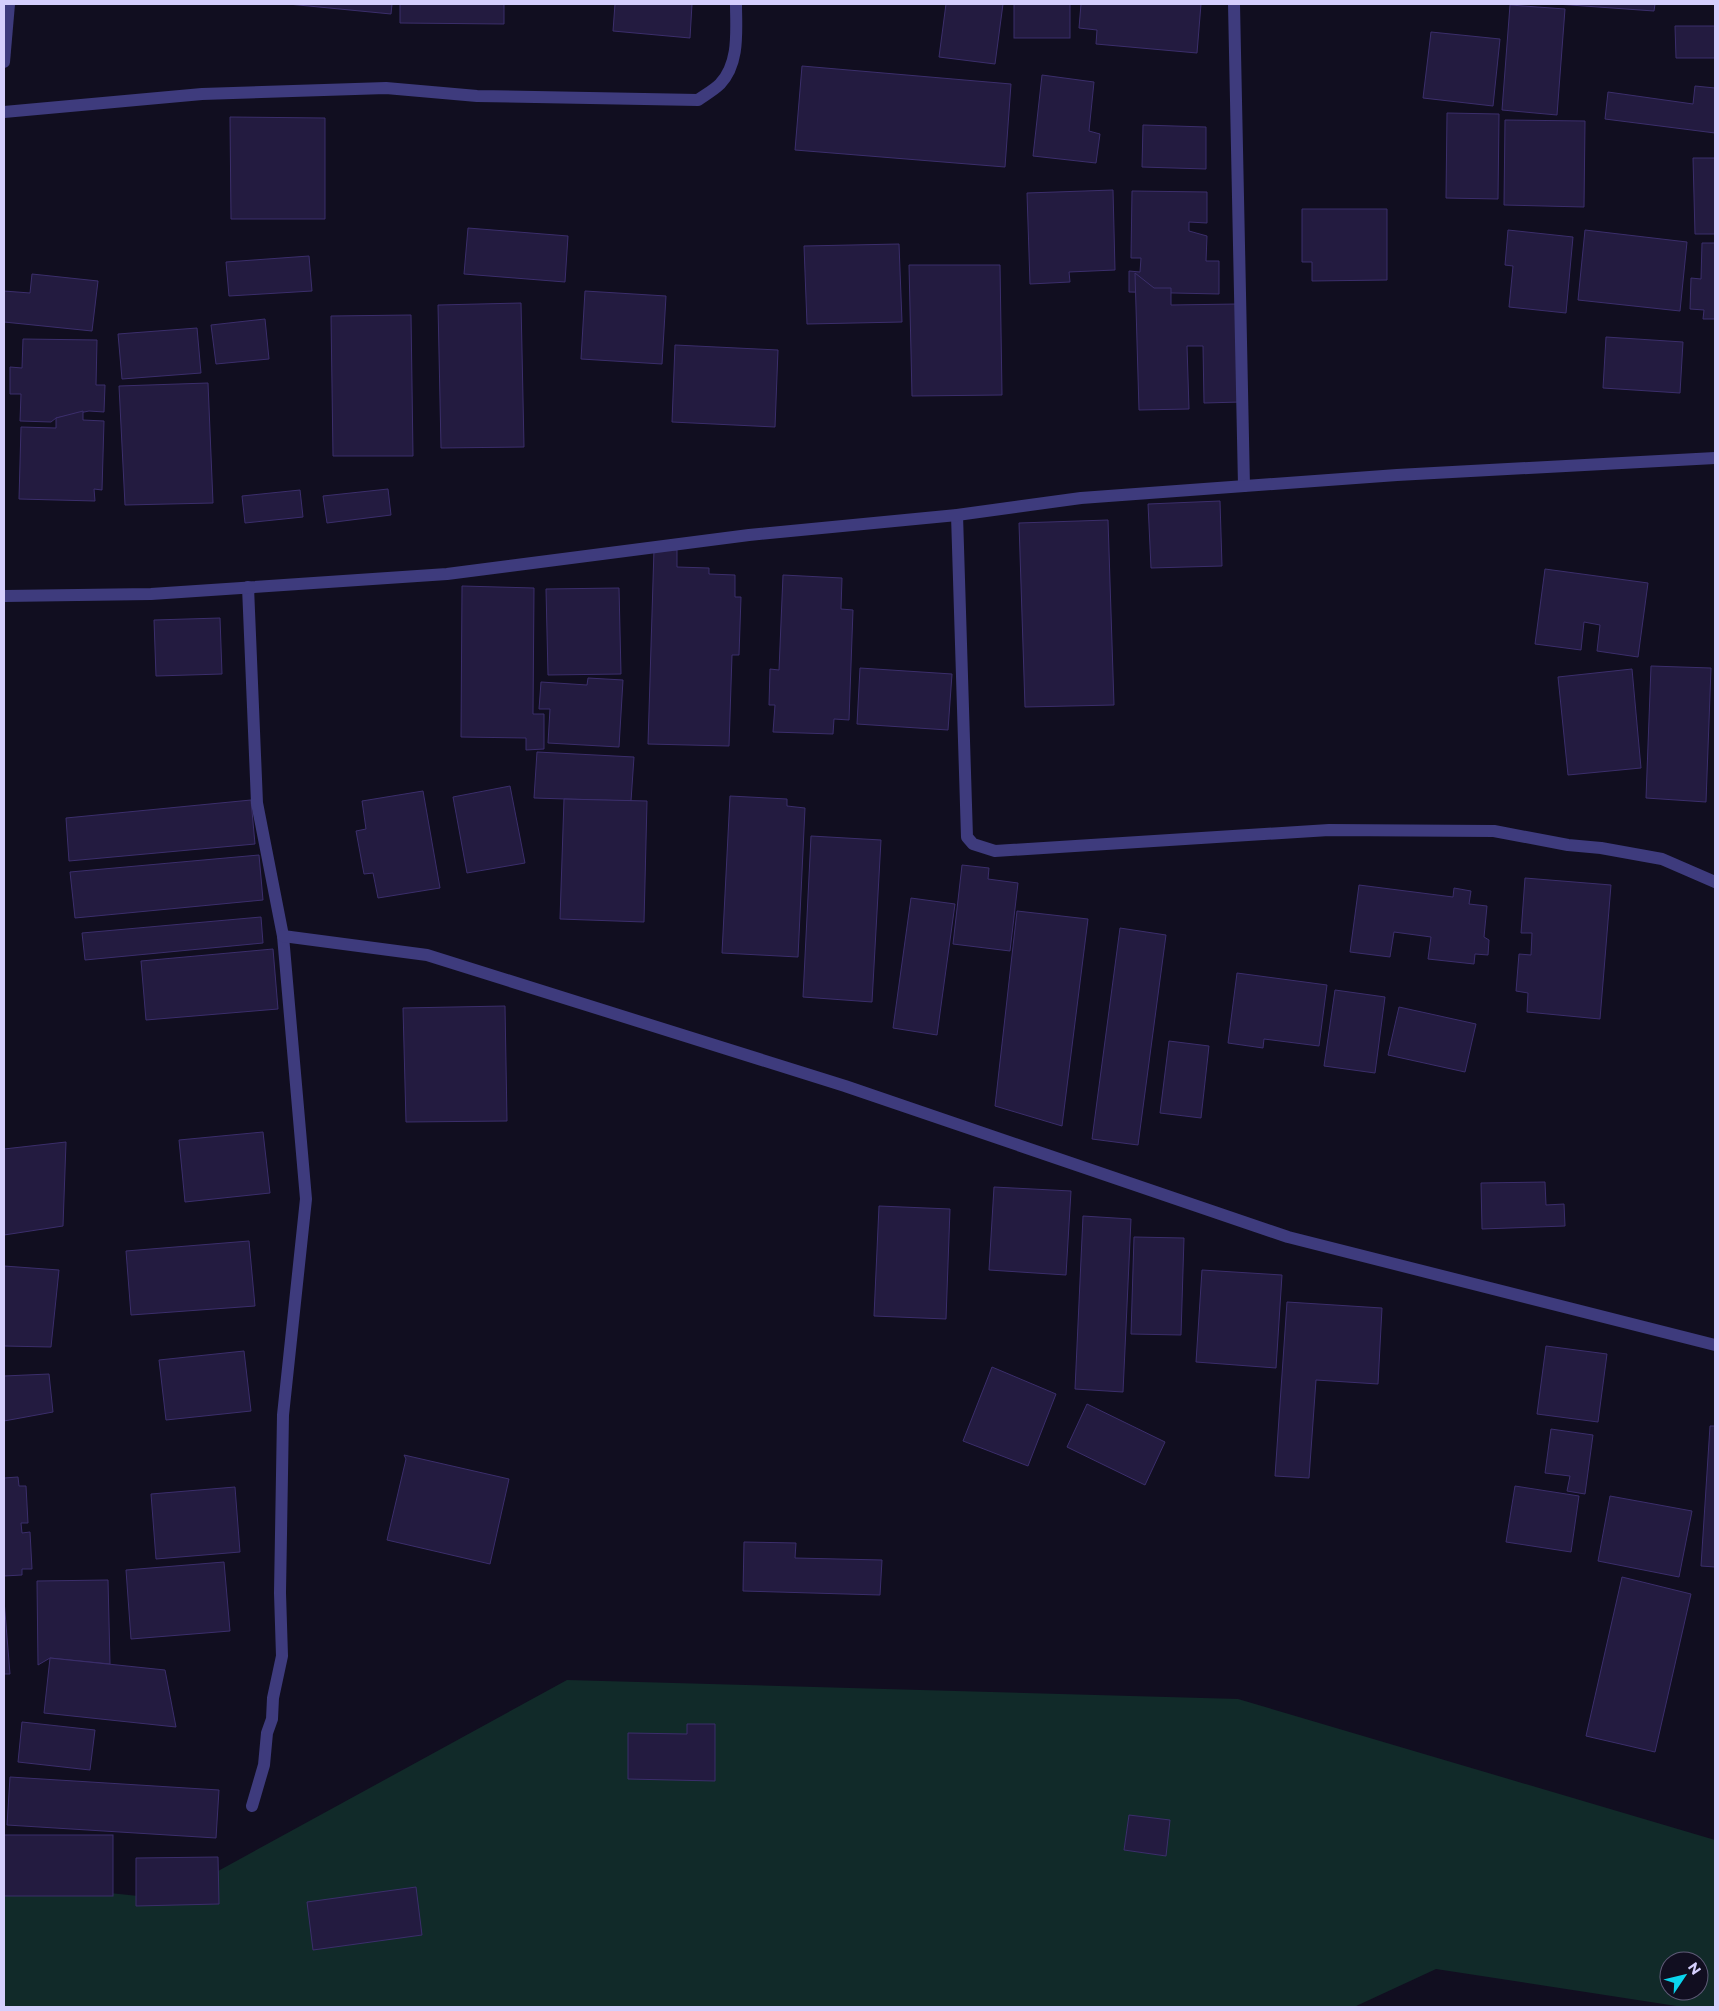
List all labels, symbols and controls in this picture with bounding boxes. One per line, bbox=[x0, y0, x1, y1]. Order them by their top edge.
north arrow bbox=[1659, 1951, 1709, 2001]
text: N bbox=[1684, 1959, 1705, 1978]

